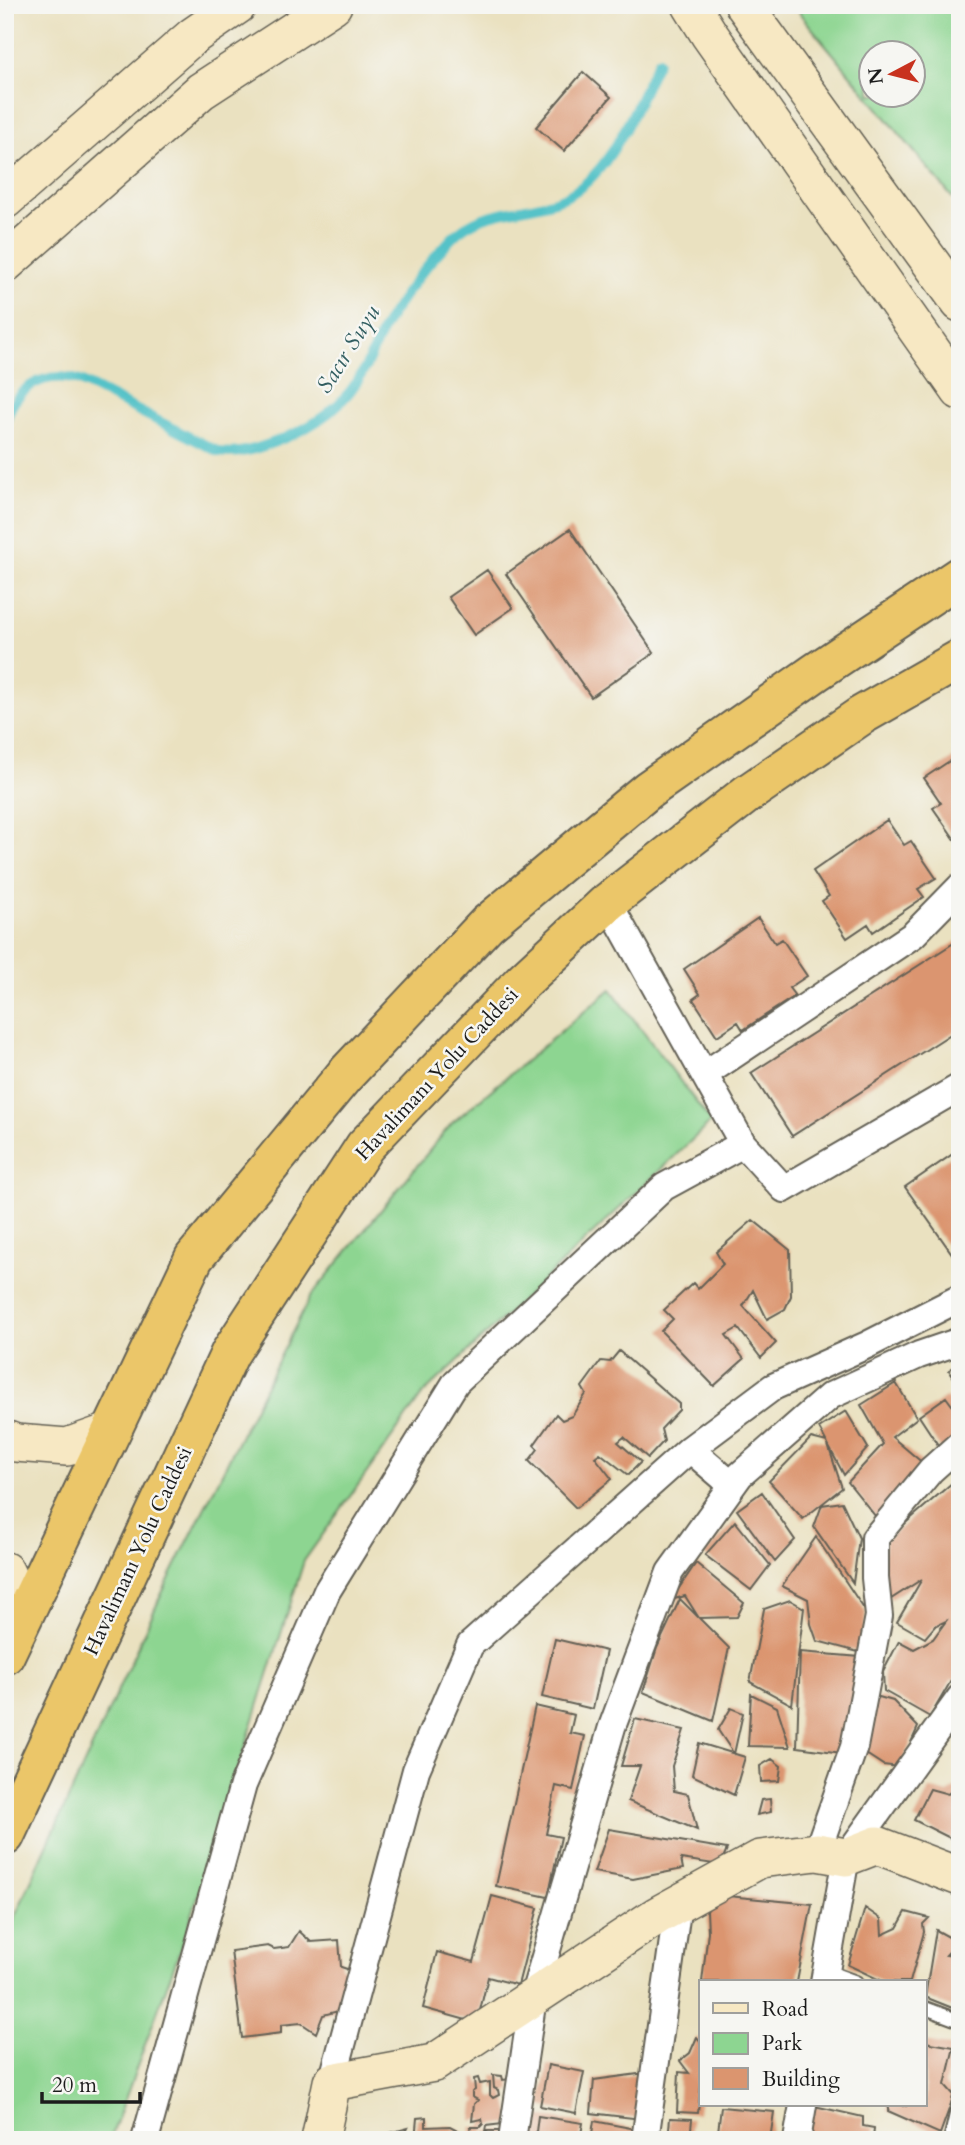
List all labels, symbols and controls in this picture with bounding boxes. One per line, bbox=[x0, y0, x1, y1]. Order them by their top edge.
north arrow bbox=[856, 38, 926, 108]
text: N bbox=[862, 66, 890, 86]
water label: Sacır Suyu bbox=[309, 299, 387, 399]
street label: Havalimanı Yolu Caddesi bbox=[349, 981, 525, 1167]
street label: Havalimanı Yolu Caddesi bbox=[77, 1442, 199, 1660]
legend bbox=[699, 1980, 926, 2106]
text: Road bbox=[762, 1995, 808, 2024]
text: Park bbox=[762, 2029, 803, 2058]
scale bar bbox=[42, 2061, 140, 2105]
text: Building bbox=[762, 2065, 840, 2094]
text: 20 m bbox=[52, 2071, 97, 2100]

